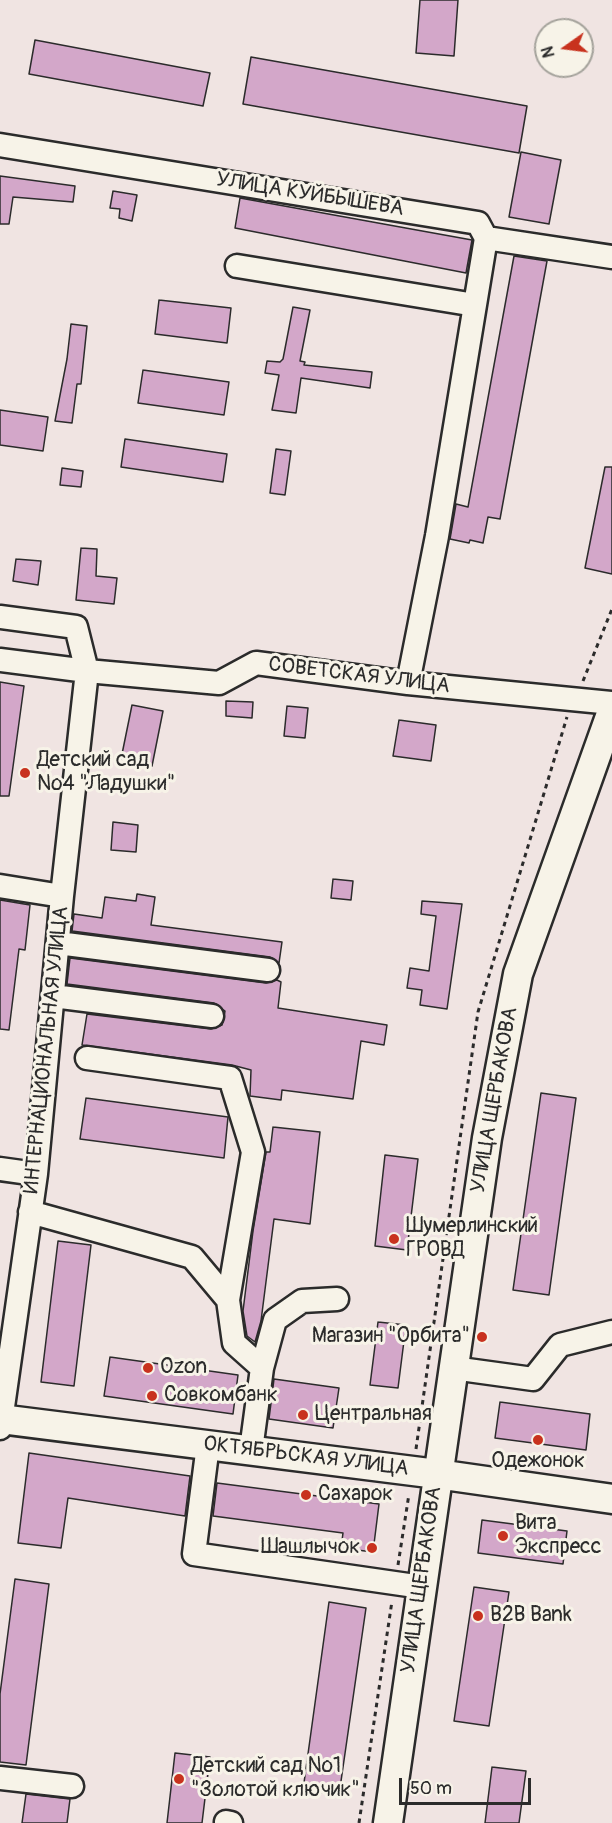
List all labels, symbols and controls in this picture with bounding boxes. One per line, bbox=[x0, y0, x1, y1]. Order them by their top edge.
north arrow bbox=[534, 18, 594, 78]
text: N bbox=[537, 44, 559, 60]
street label: УЛИЦА КУЙБЫШЕВА bbox=[214, 168, 406, 222]
street label: СОВЕТСКАЯ УЛИЦА bbox=[267, 652, 451, 700]
place label: Детский сад №4 "Ладушки" bbox=[37, 748, 175, 798]
marker: Детский сад №4 "Ладушки" bbox=[18, 766, 32, 780]
street label: ИНТЕРНАЦИОНАЛЬНАЯ УЛИЦА bbox=[19, 905, 75, 1195]
street label: УЛИЦА ЩЕРБАКОВА bbox=[466, 1005, 524, 1195]
place label: Шумерлинский ГРОВД bbox=[406, 1214, 538, 1264]
marker: Шумерлинский ГРОВД bbox=[387, 1232, 401, 1246]
place label: Магазин "Орбита" bbox=[312, 1324, 470, 1350]
marker: Магазин "Орбита" bbox=[475, 1330, 489, 1344]
place label: Ozon bbox=[160, 1355, 207, 1381]
marker: Ozon bbox=[141, 1361, 155, 1375]
place label: Совкомбанк bbox=[164, 1383, 278, 1409]
marker: Совкомбанк bbox=[145, 1389, 159, 1403]
place label: Центральная bbox=[315, 1402, 432, 1428]
marker: Центральная bbox=[296, 1408, 310, 1422]
street label: ОКТЯБРЬСКАЯ УЛИЦА bbox=[202, 1432, 410, 1482]
marker: Одежонок bbox=[531, 1433, 545, 1447]
place label: Одежонок bbox=[491, 1449, 585, 1475]
place label: Сахарок bbox=[318, 1482, 393, 1508]
street label: УЛИЦА ЩЕРБАКОВА bbox=[396, 1485, 448, 1675]
marker: Сахарок bbox=[299, 1488, 313, 1502]
place label: Вита Экспресс bbox=[515, 1511, 601, 1561]
marker: Вита Экспресс bbox=[496, 1529, 510, 1543]
place label: Шашлычок bbox=[261, 1535, 360, 1561]
marker: Шашлычок bbox=[365, 1541, 379, 1555]
place label: B2B Bank bbox=[490, 1603, 572, 1629]
marker: B2B Bank bbox=[471, 1609, 485, 1623]
place label: Детский сад №1 "Золотой ключик" bbox=[191, 1754, 360, 1804]
scale bar bbox=[402, 1766, 534, 1804]
marker: Детский сад №1 "Золотой ключик" bbox=[172, 1772, 186, 1786]
text: 50 m bbox=[410, 1777, 452, 1800]

